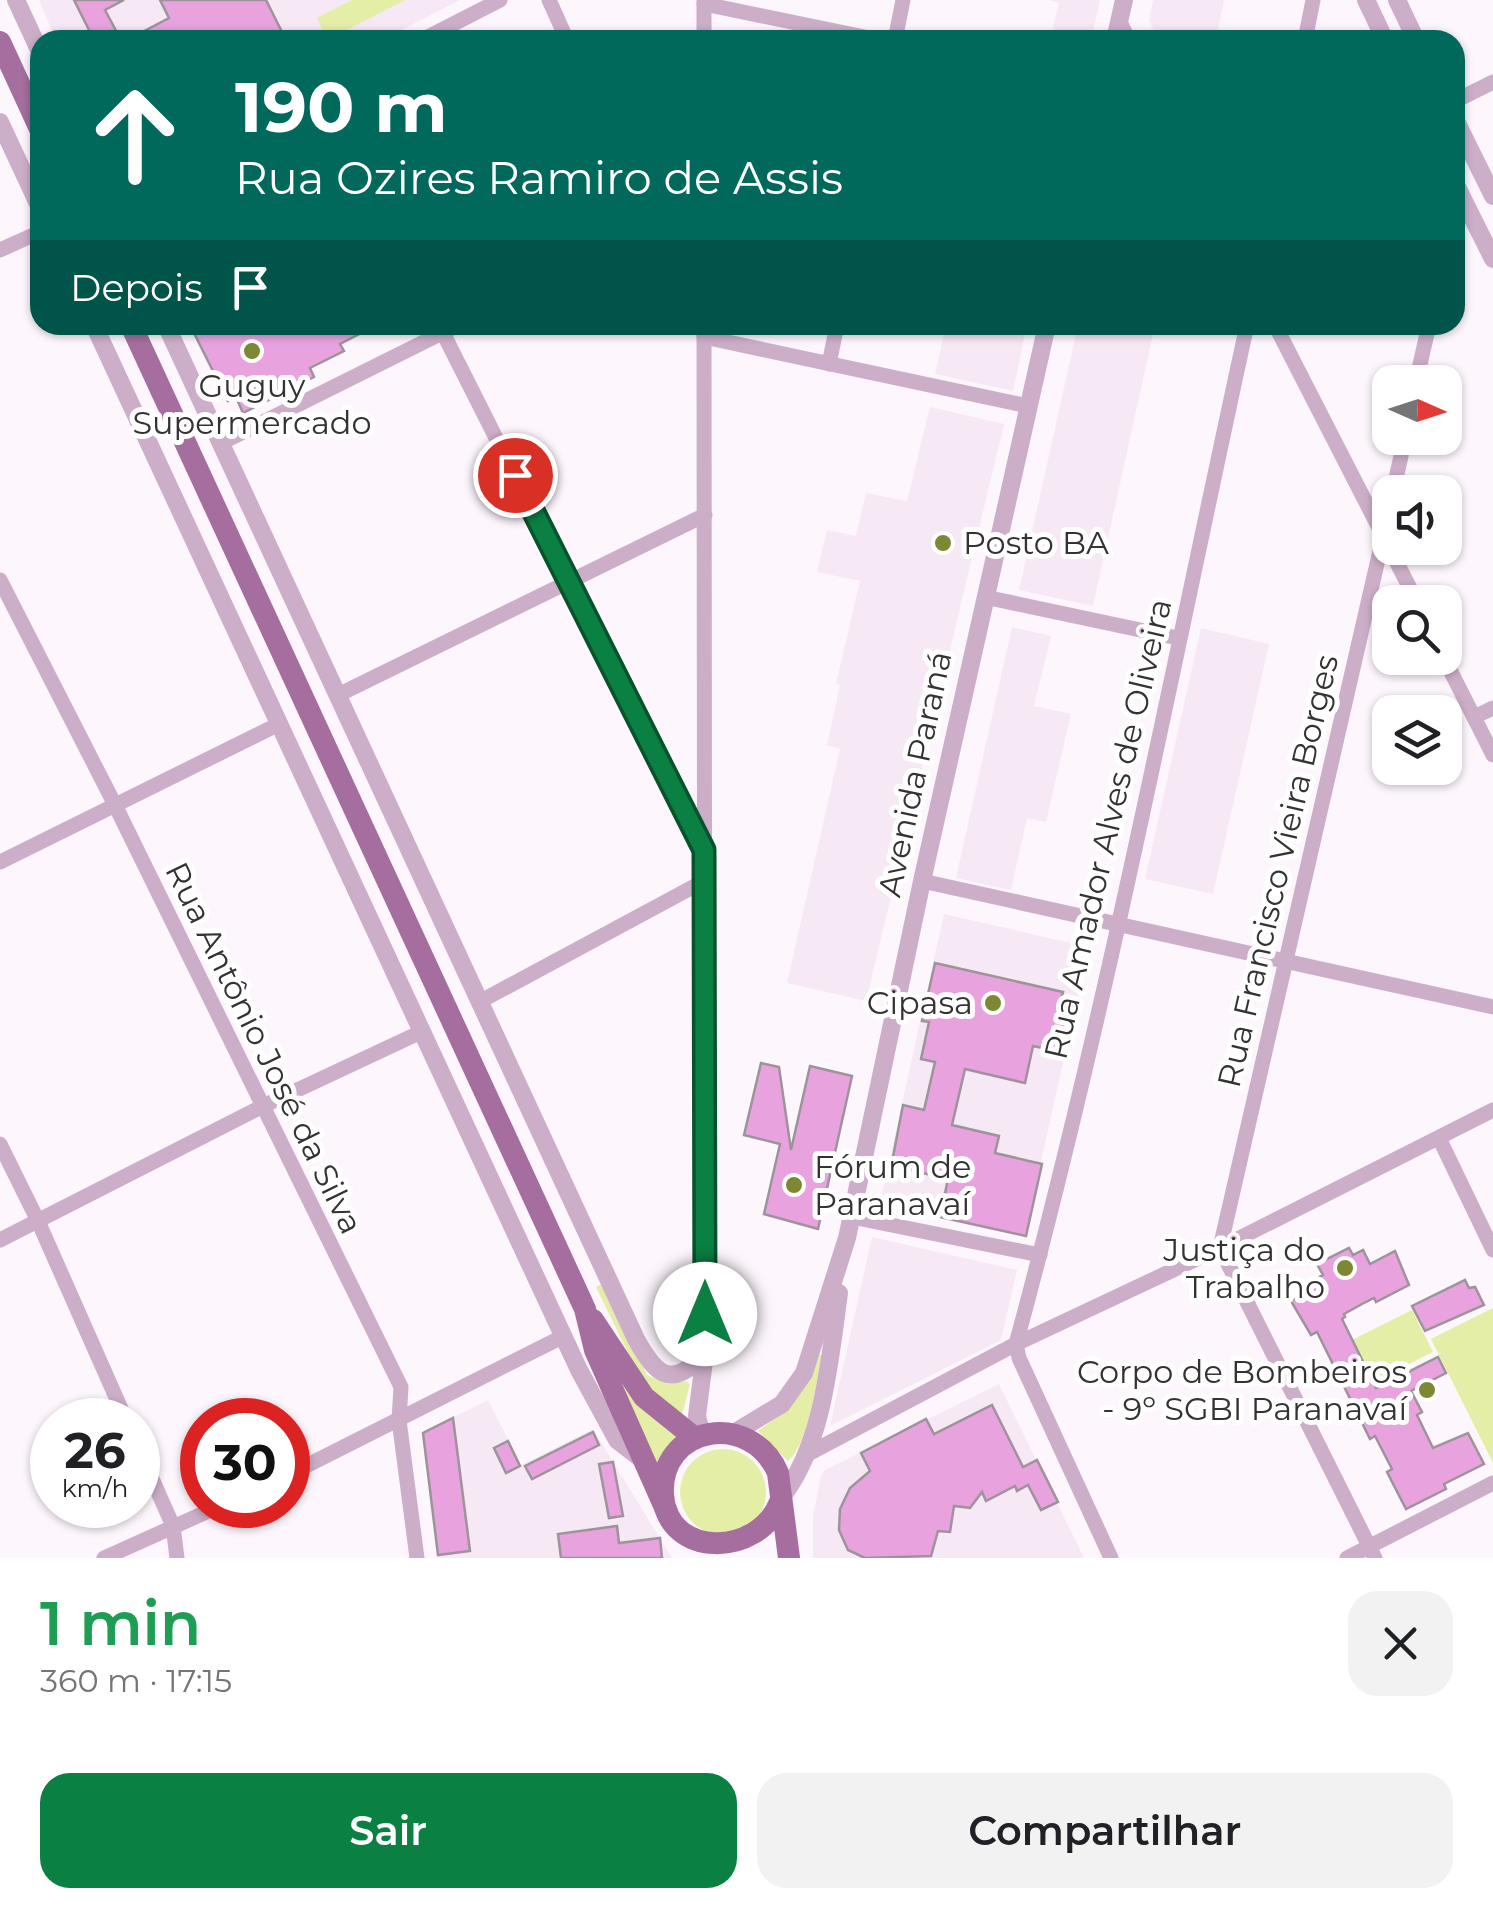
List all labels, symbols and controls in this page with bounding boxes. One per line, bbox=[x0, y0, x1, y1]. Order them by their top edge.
text: 190 m bbox=[235, 64, 448, 150]
icon: ahead bbox=[70, 70, 200, 200]
text: Rua Ozires Ramiro de Assis bbox=[235, 150, 843, 205]
icon: arrive bbox=[223, 260, 278, 315]
text: Depois bbox=[70, 264, 203, 311]
marker: Guguy Supermercado bbox=[241, 340, 263, 362]
north arrow bbox=[1372, 365, 1462, 455]
map controls bbox=[1372, 365, 1462, 785]
place label: Guguy Supermercado bbox=[132, 366, 372, 442]
pin bbox=[473, 433, 558, 518]
icon: arrive bbox=[488, 448, 543, 503]
button: sound bbox=[1372, 475, 1462, 565]
place label: Posto BA bbox=[963, 523, 1109, 562]
marker: Posto BA bbox=[932, 532, 954, 554]
button: search bbox=[1372, 585, 1462, 675]
street label: Rua Amador Alves de Oliveira bbox=[1036, 595, 1179, 1063]
street label: Avenida Paraná bbox=[869, 648, 960, 900]
street label: Rua Francisco Vieira Borges bbox=[1209, 651, 1346, 1091]
button: layers bbox=[1372, 695, 1462, 785]
street label: Rua Antônio José da Silva bbox=[157, 856, 372, 1240]
place label: Cipasa bbox=[867, 983, 973, 1022]
marker: Cipasa bbox=[982, 992, 1004, 1014]
place label: Fórum de Paranavaí bbox=[814, 1147, 972, 1223]
marker: Fórum de Paranavaí bbox=[783, 1174, 805, 1196]
place label: Justiça do Trabalho bbox=[1162, 1230, 1325, 1306]
marker: Justiça do Trabalho bbox=[1334, 1257, 1356, 1279]
position arrow bbox=[653, 1262, 757, 1366]
place label: Corpo de Bombeiros - 9º SGBI Paranavaí bbox=[1077, 1352, 1408, 1428]
marker: Corpo de Bombeiros - 9º SGBI Paranavaí bbox=[1416, 1379, 1438, 1401]
speed limit sign: 30 bbox=[180, 1398, 310, 1528]
text: 26 bbox=[64, 1420, 126, 1481]
text: km/h bbox=[62, 1473, 128, 1503]
text: 1 min bbox=[40, 1587, 201, 1660]
button: close bbox=[1348, 1591, 1453, 1696]
text: 360 m · 17:15 bbox=[40, 1661, 232, 1700]
button: Sair bbox=[40, 1773, 737, 1888]
button: Compartilhar bbox=[757, 1773, 1453, 1888]

